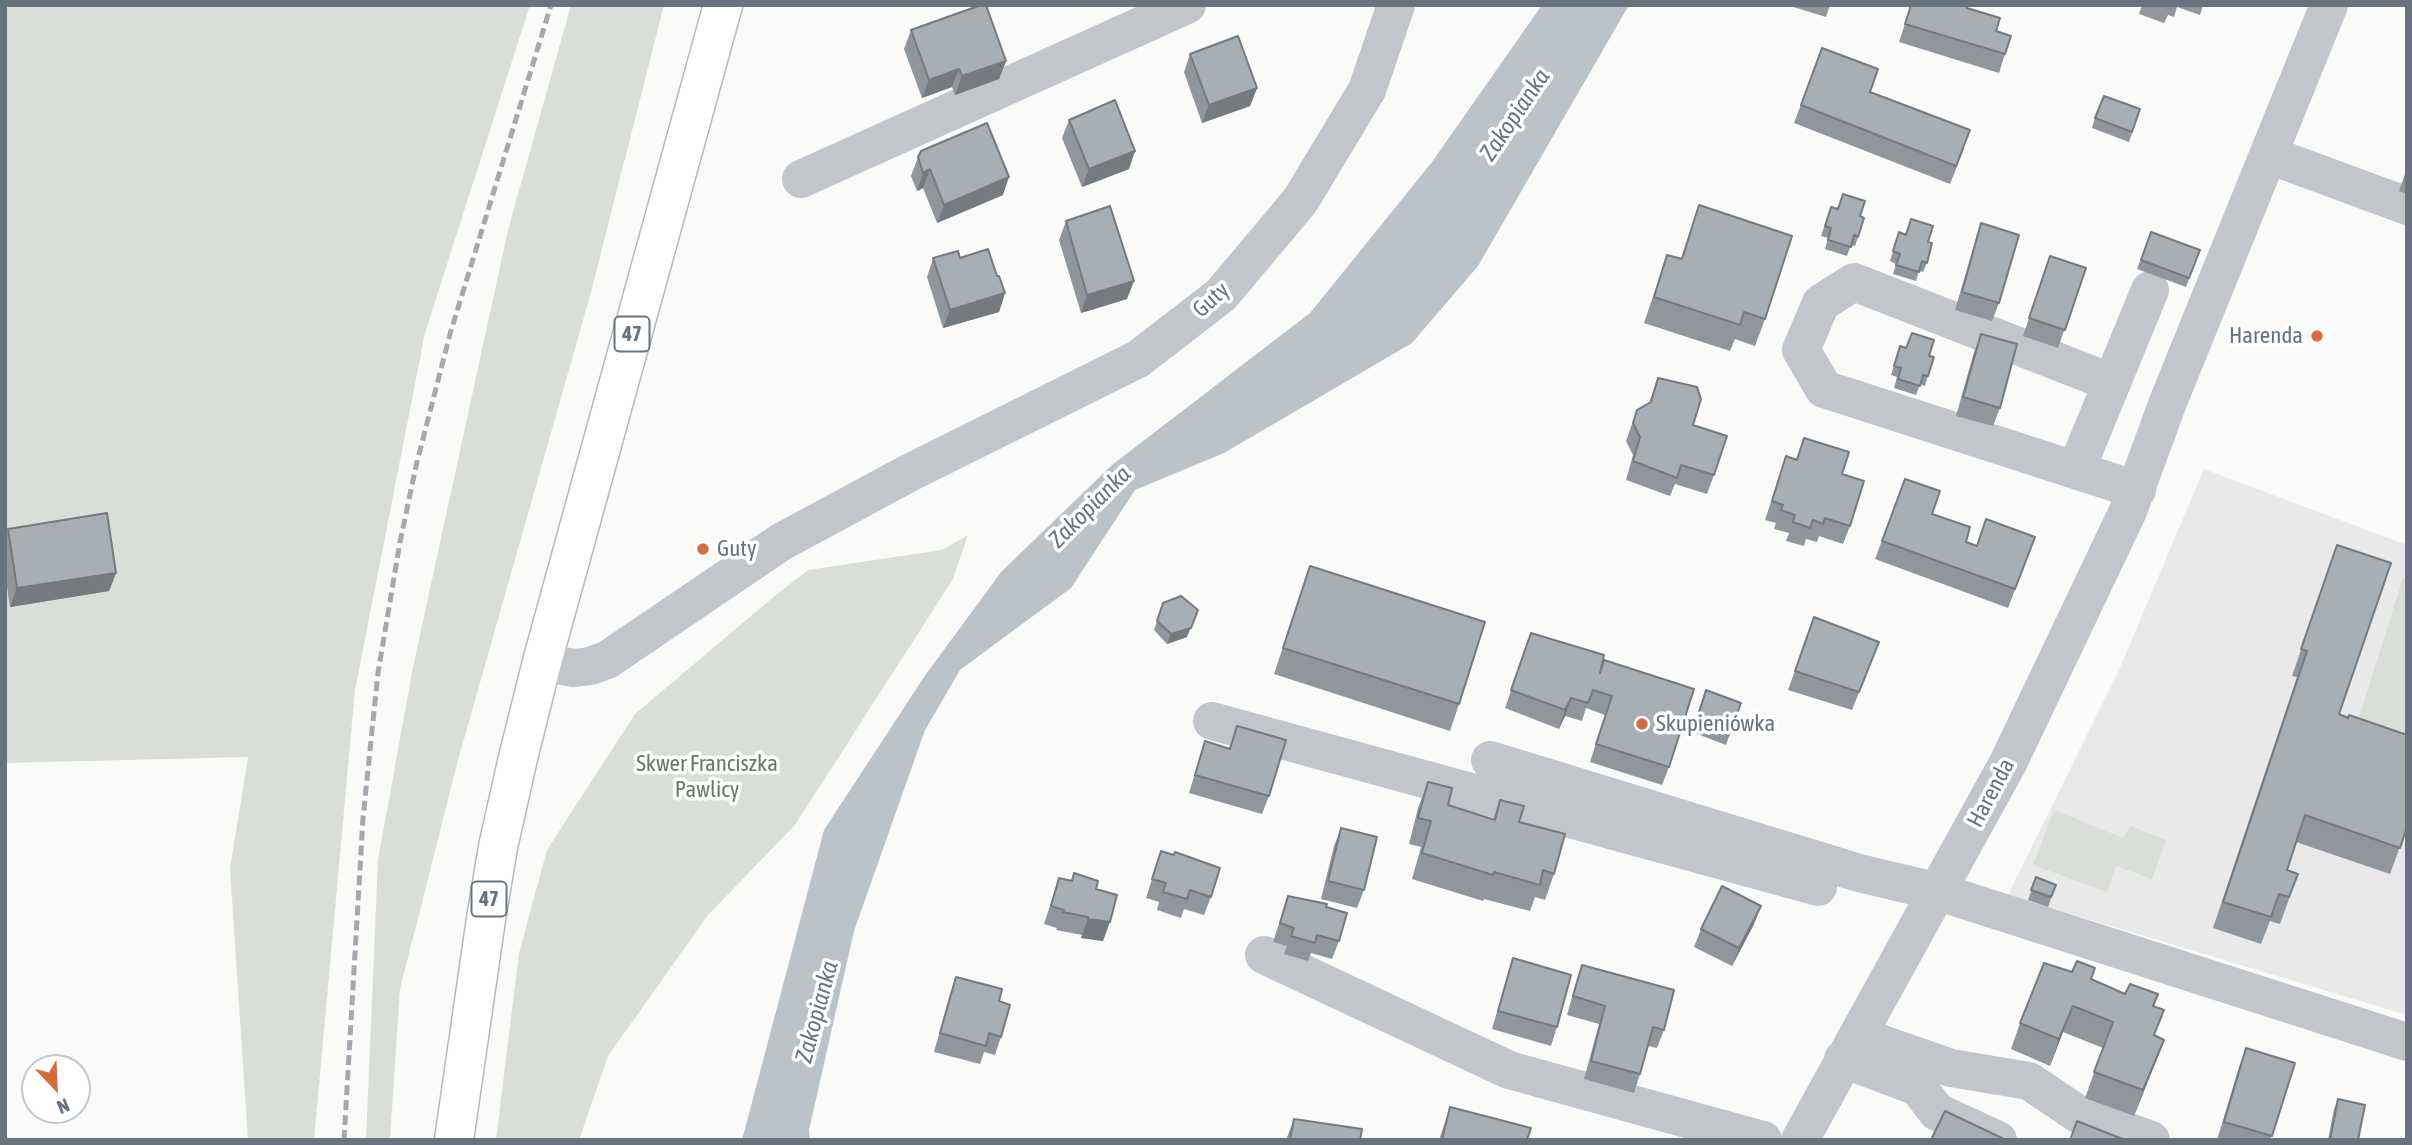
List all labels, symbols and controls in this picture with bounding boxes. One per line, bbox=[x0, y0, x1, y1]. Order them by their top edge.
water label: Zakopianka bbox=[1474, 64, 1556, 166]
street label: Guty bbox=[1187, 277, 1235, 323]
road number: 47 bbox=[614, 316, 650, 352]
place label: Harenda bbox=[2229, 322, 2303, 350]
marker: Harenda bbox=[2309, 328, 2325, 344]
water label: Zakopianka bbox=[1043, 460, 1137, 554]
place label: Guty bbox=[717, 535, 756, 563]
marker: Guty bbox=[695, 541, 711, 557]
place label: Skupieniówka bbox=[1656, 710, 1775, 738]
marker: Skupieniówka bbox=[1634, 716, 1650, 732]
park label: Skwer Franciszka Pawlicy bbox=[636, 750, 778, 804]
street label: Harenda bbox=[1961, 754, 2021, 832]
road number: 47 bbox=[472, 881, 506, 916]
water label: Zakopianka bbox=[790, 958, 844, 1066]
north arrow bbox=[21, 1054, 91, 1124]
text: N bbox=[54, 1094, 73, 1119]

